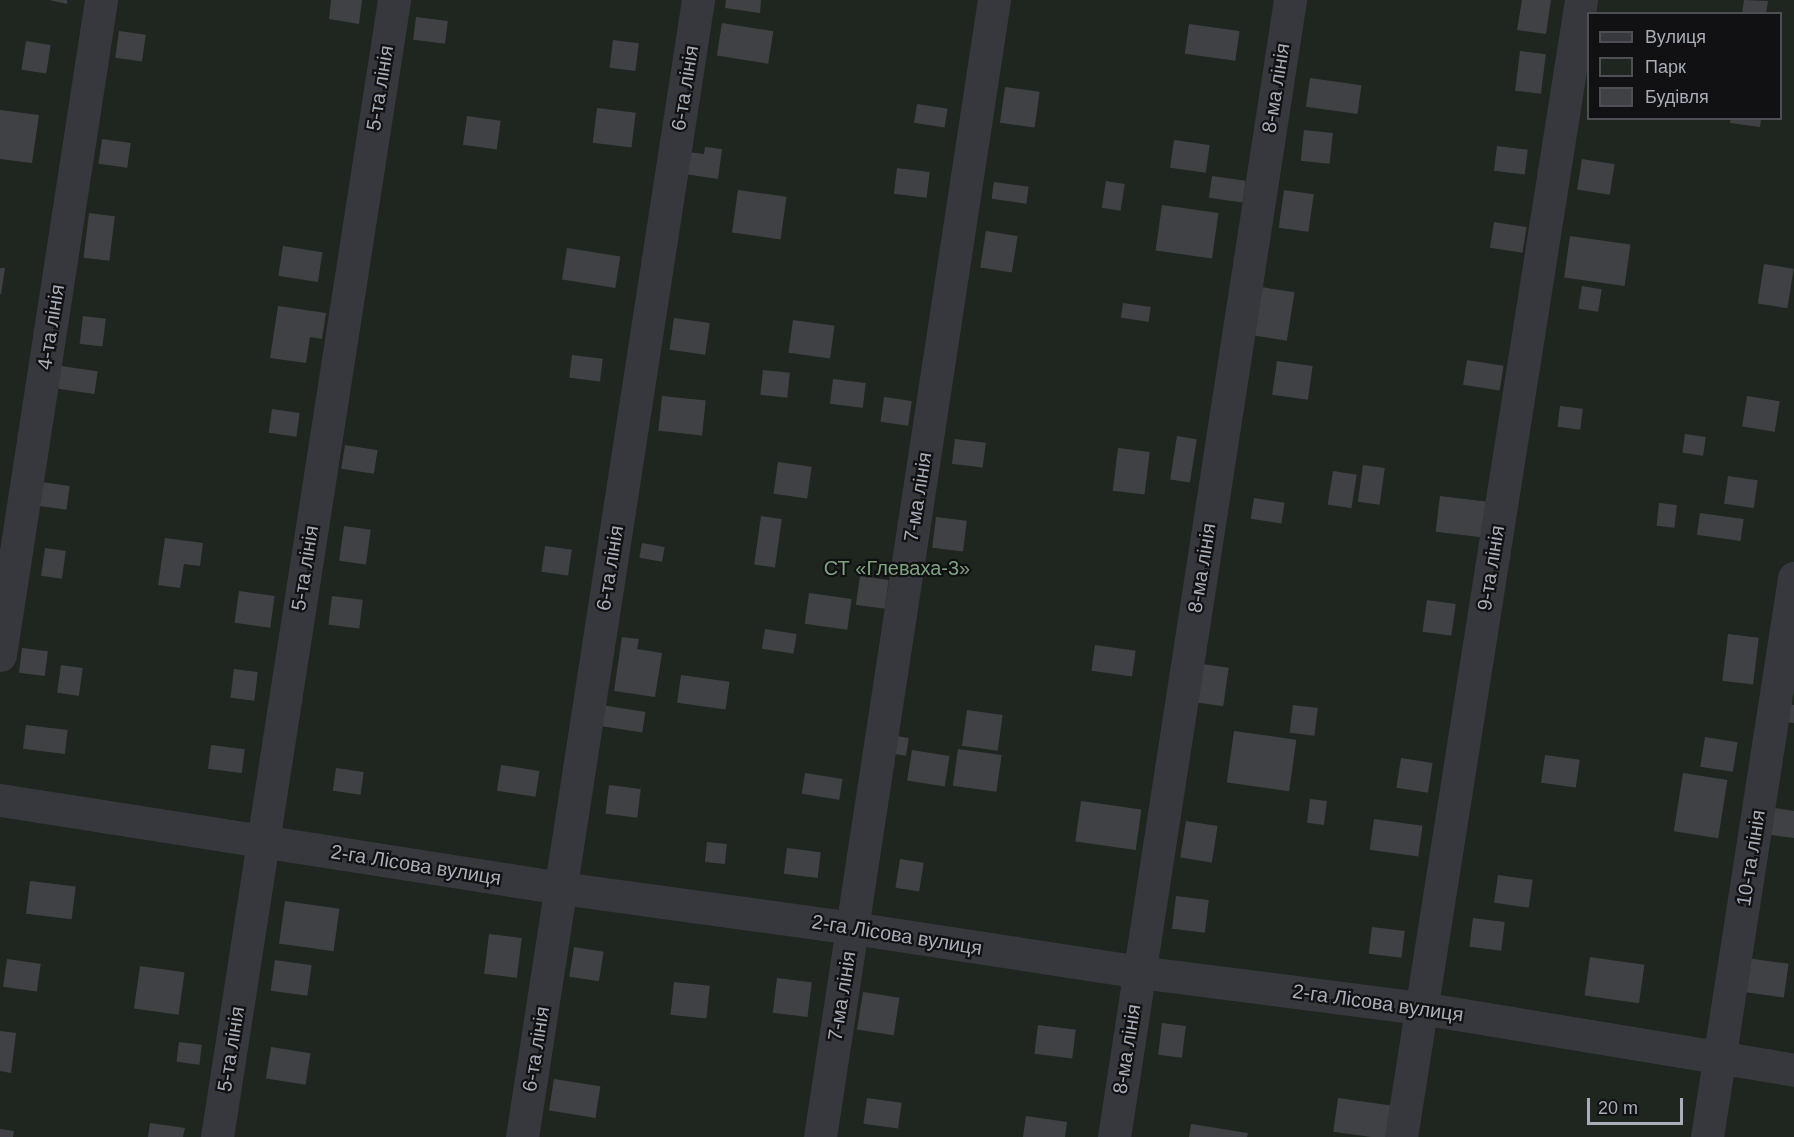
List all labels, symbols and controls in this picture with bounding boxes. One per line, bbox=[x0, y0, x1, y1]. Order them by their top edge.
legend bbox=[1587, 12, 1782, 120]
text: Вулиця bbox=[1645, 27, 1706, 47]
street label: 8-ма лінія bbox=[1257, 41, 1295, 135]
street label: 5-та лінія bbox=[361, 44, 399, 132]
street label: 6-та лінія bbox=[666, 44, 704, 132]
text: Парк bbox=[1645, 57, 1686, 77]
text: Будівля bbox=[1645, 87, 1709, 107]
street label: 4-та лінія bbox=[32, 283, 70, 371]
street label: 7-ма лінія bbox=[899, 450, 937, 544]
street label: 8-ма лінія bbox=[1183, 521, 1221, 615]
street label: 5-та лінія bbox=[286, 524, 324, 612]
street label: 6-та лінія bbox=[591, 524, 629, 612]
street label: 9-та лінія bbox=[1472, 524, 1510, 612]
park label: СТ «Глеваха-3» bbox=[824, 556, 970, 580]
street label: 10-та лінія bbox=[1732, 808, 1770, 908]
street label: 2-га Лісова вулиця bbox=[329, 840, 503, 890]
street label: 2-га Лісова вулиця bbox=[810, 910, 984, 960]
street label: 7-ма лінія bbox=[823, 949, 861, 1043]
street label: 2-га Лісова вулиця bbox=[1291, 979, 1465, 1027]
street label: 8-ма лінія bbox=[1108, 1002, 1146, 1096]
street label: 5-та лінія bbox=[212, 1005, 250, 1093]
street label: 6-та лінія bbox=[517, 1005, 555, 1093]
scale bar bbox=[1590, 1086, 1686, 1124]
text: 20 m bbox=[1598, 1098, 1638, 1118]

